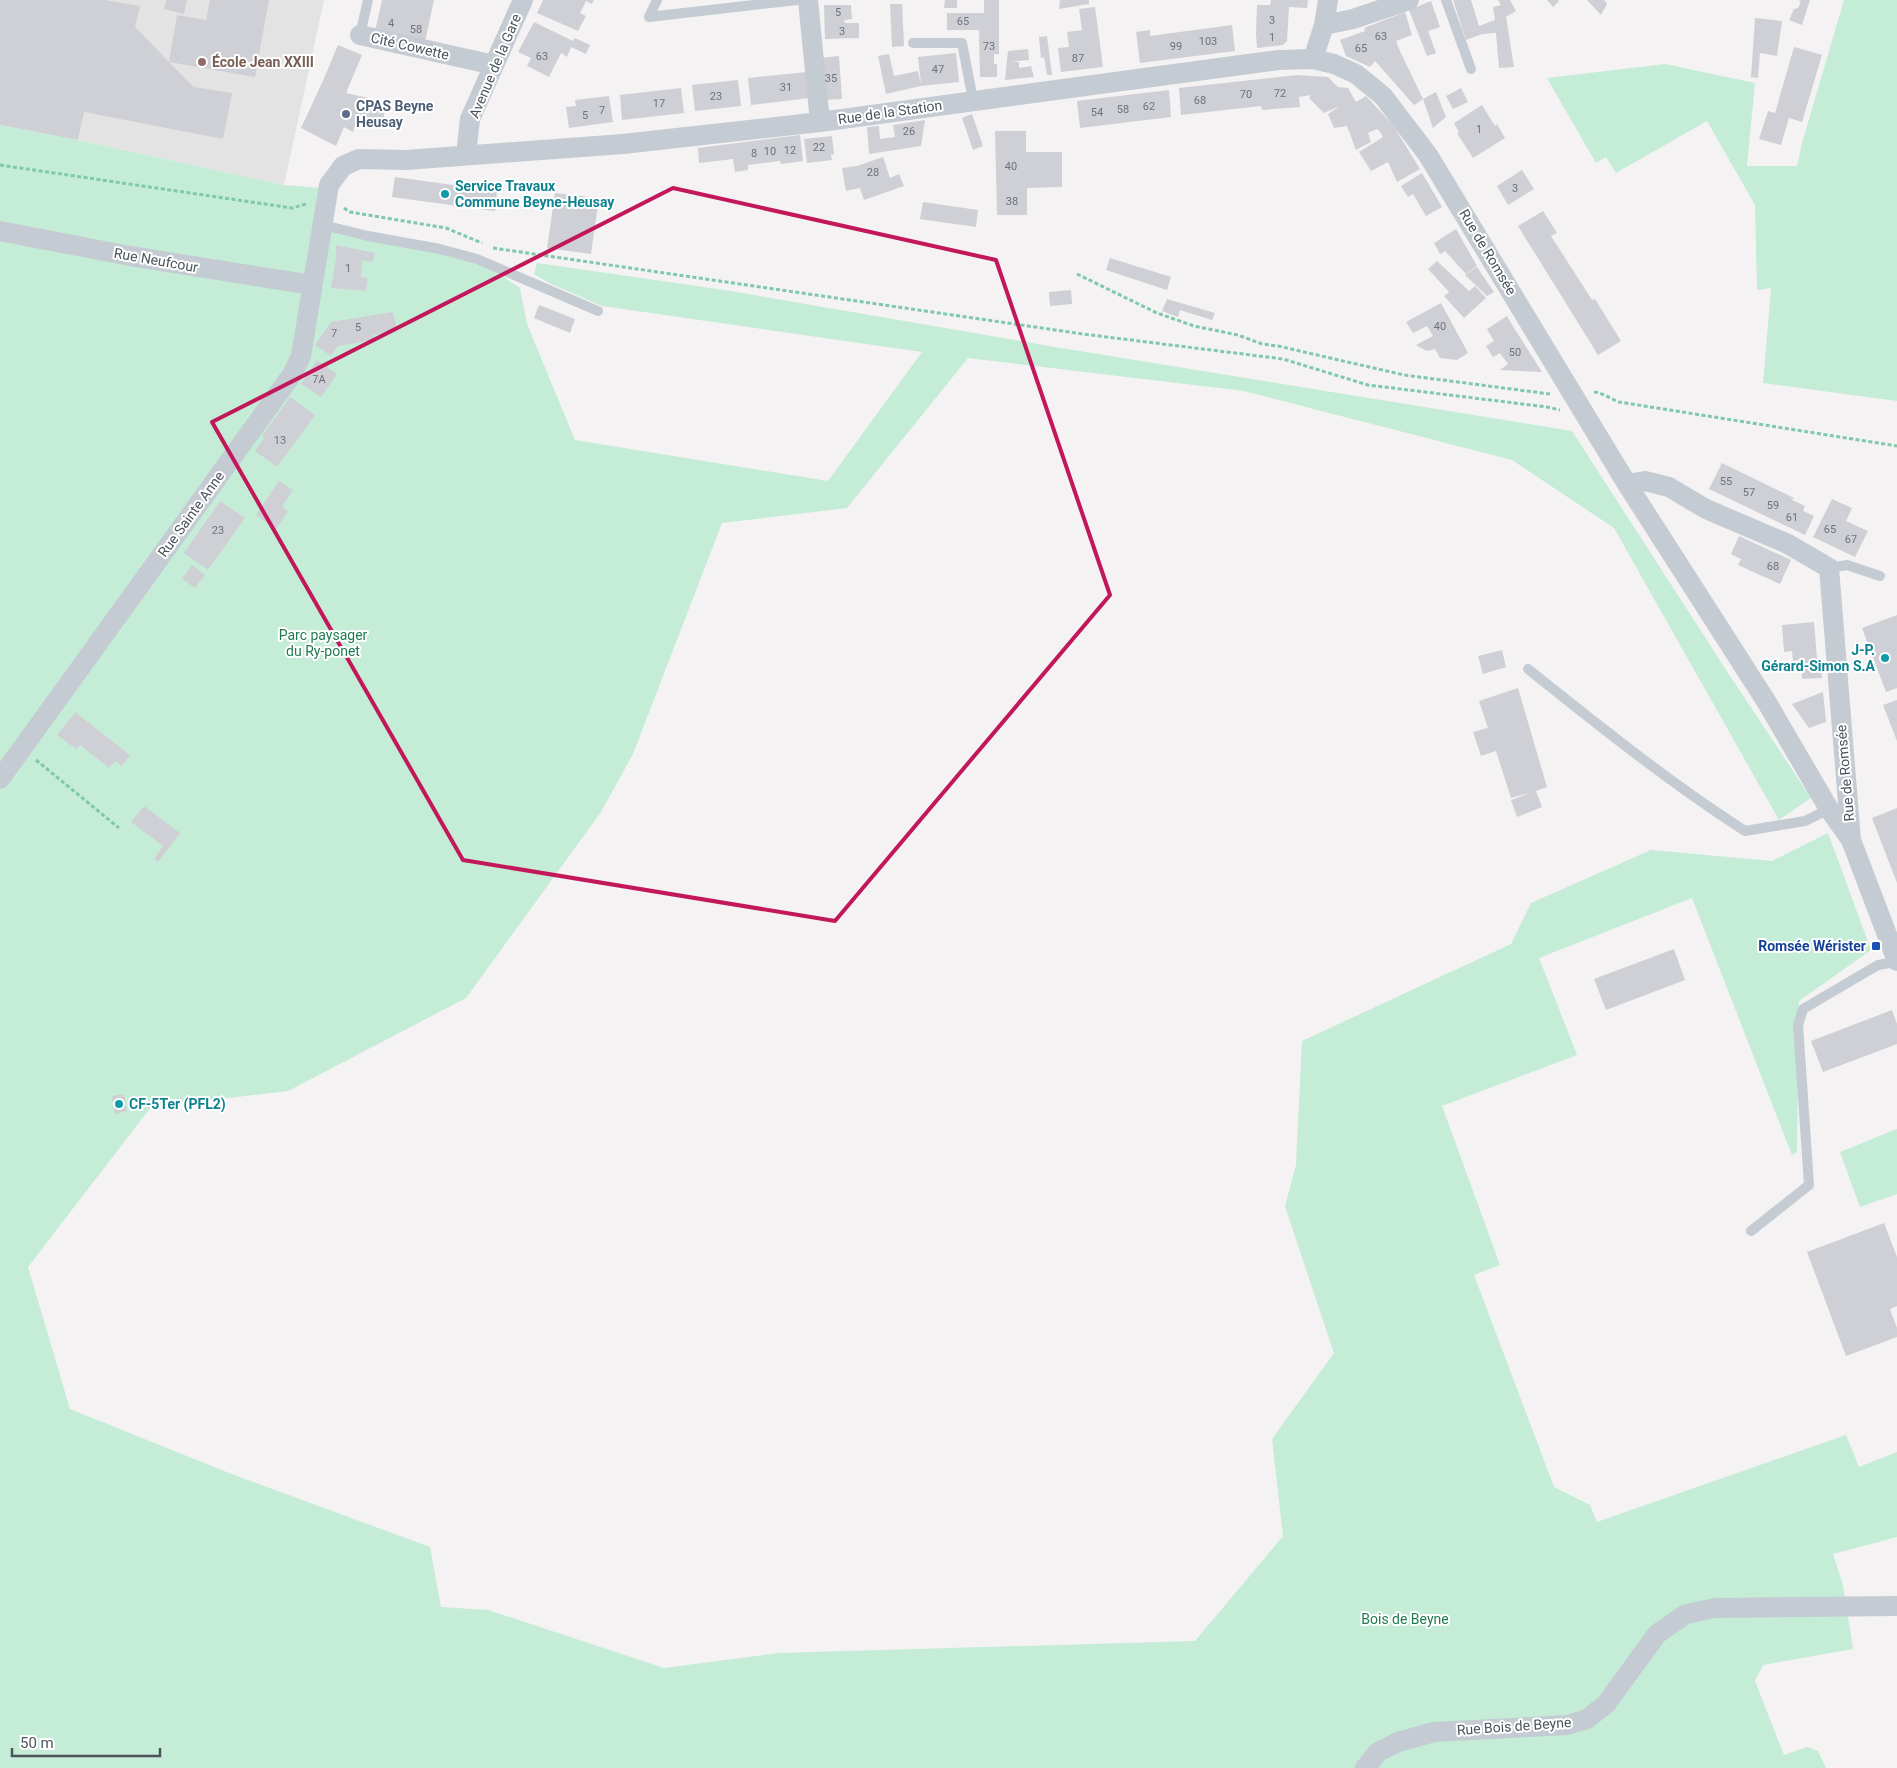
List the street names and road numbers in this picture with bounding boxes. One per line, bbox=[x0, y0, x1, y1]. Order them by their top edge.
street label: Avenue de la Gare bbox=[466, 11, 524, 121]
street label: Cité Cowette bbox=[369, 29, 451, 63]
street label: Rue de la Station bbox=[837, 97, 943, 127]
street label: Rue de Romsée bbox=[1456, 206, 1520, 298]
street label: Rue Neufcour bbox=[113, 245, 199, 275]
street label: Rue Sainte Anne bbox=[155, 468, 227, 560]
street label: Rue de Romsée bbox=[1833, 724, 1857, 822]
street label: Rue Bois de Beyne bbox=[1456, 1714, 1572, 1738]

